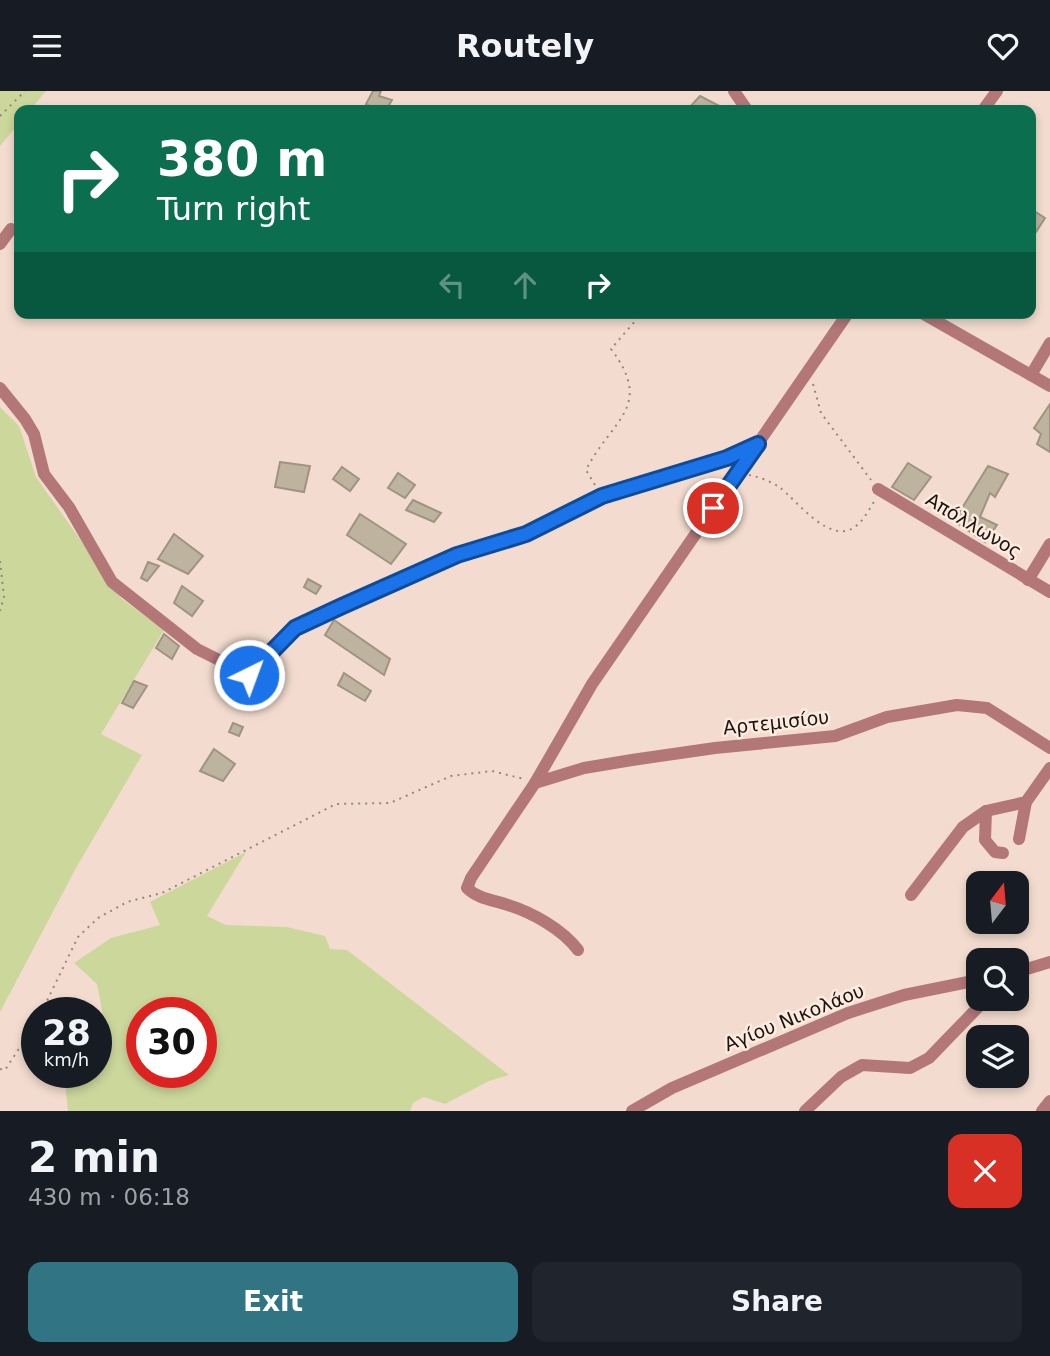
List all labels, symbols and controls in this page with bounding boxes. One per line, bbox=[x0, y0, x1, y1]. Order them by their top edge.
icon: menu bbox=[28, 27, 66, 65]
text: Routely bbox=[456, 27, 594, 65]
icon: heart bbox=[984, 27, 1022, 65]
text: 380 m bbox=[157, 131, 327, 188]
icon: right bbox=[42, 133, 133, 224]
text: Turn right bbox=[157, 190, 310, 228]
icon: left bbox=[433, 266, 471, 304]
icon: ahead bbox=[506, 266, 544, 304]
icon: right bbox=[579, 266, 617, 304]
pin bbox=[683, 478, 743, 538]
street label: Απόλλωνος bbox=[922, 488, 1026, 562]
icon: arrive bbox=[694, 489, 732, 527]
position arrow bbox=[212, 638, 286, 712]
street label: Αρτεμισίου bbox=[722, 706, 830, 738]
north arrow bbox=[966, 871, 1029, 935]
map controls bbox=[966, 871, 1029, 1088]
button: search bbox=[966, 948, 1029, 1011]
street label: Αγίου Νικολάου bbox=[721, 979, 867, 1055]
speed limit sign: 30 bbox=[126, 997, 217, 1088]
text: 28 bbox=[42, 1013, 91, 1053]
button: layers bbox=[966, 1025, 1029, 1088]
text: km/h bbox=[44, 1049, 89, 1070]
text: 2 min bbox=[28, 1133, 160, 1182]
button: close bbox=[948, 1134, 1022, 1208]
text: 430 m · 06:18 bbox=[28, 1184, 190, 1210]
button: Exit bbox=[28, 1262, 518, 1342]
button: Share bbox=[532, 1262, 1022, 1342]

